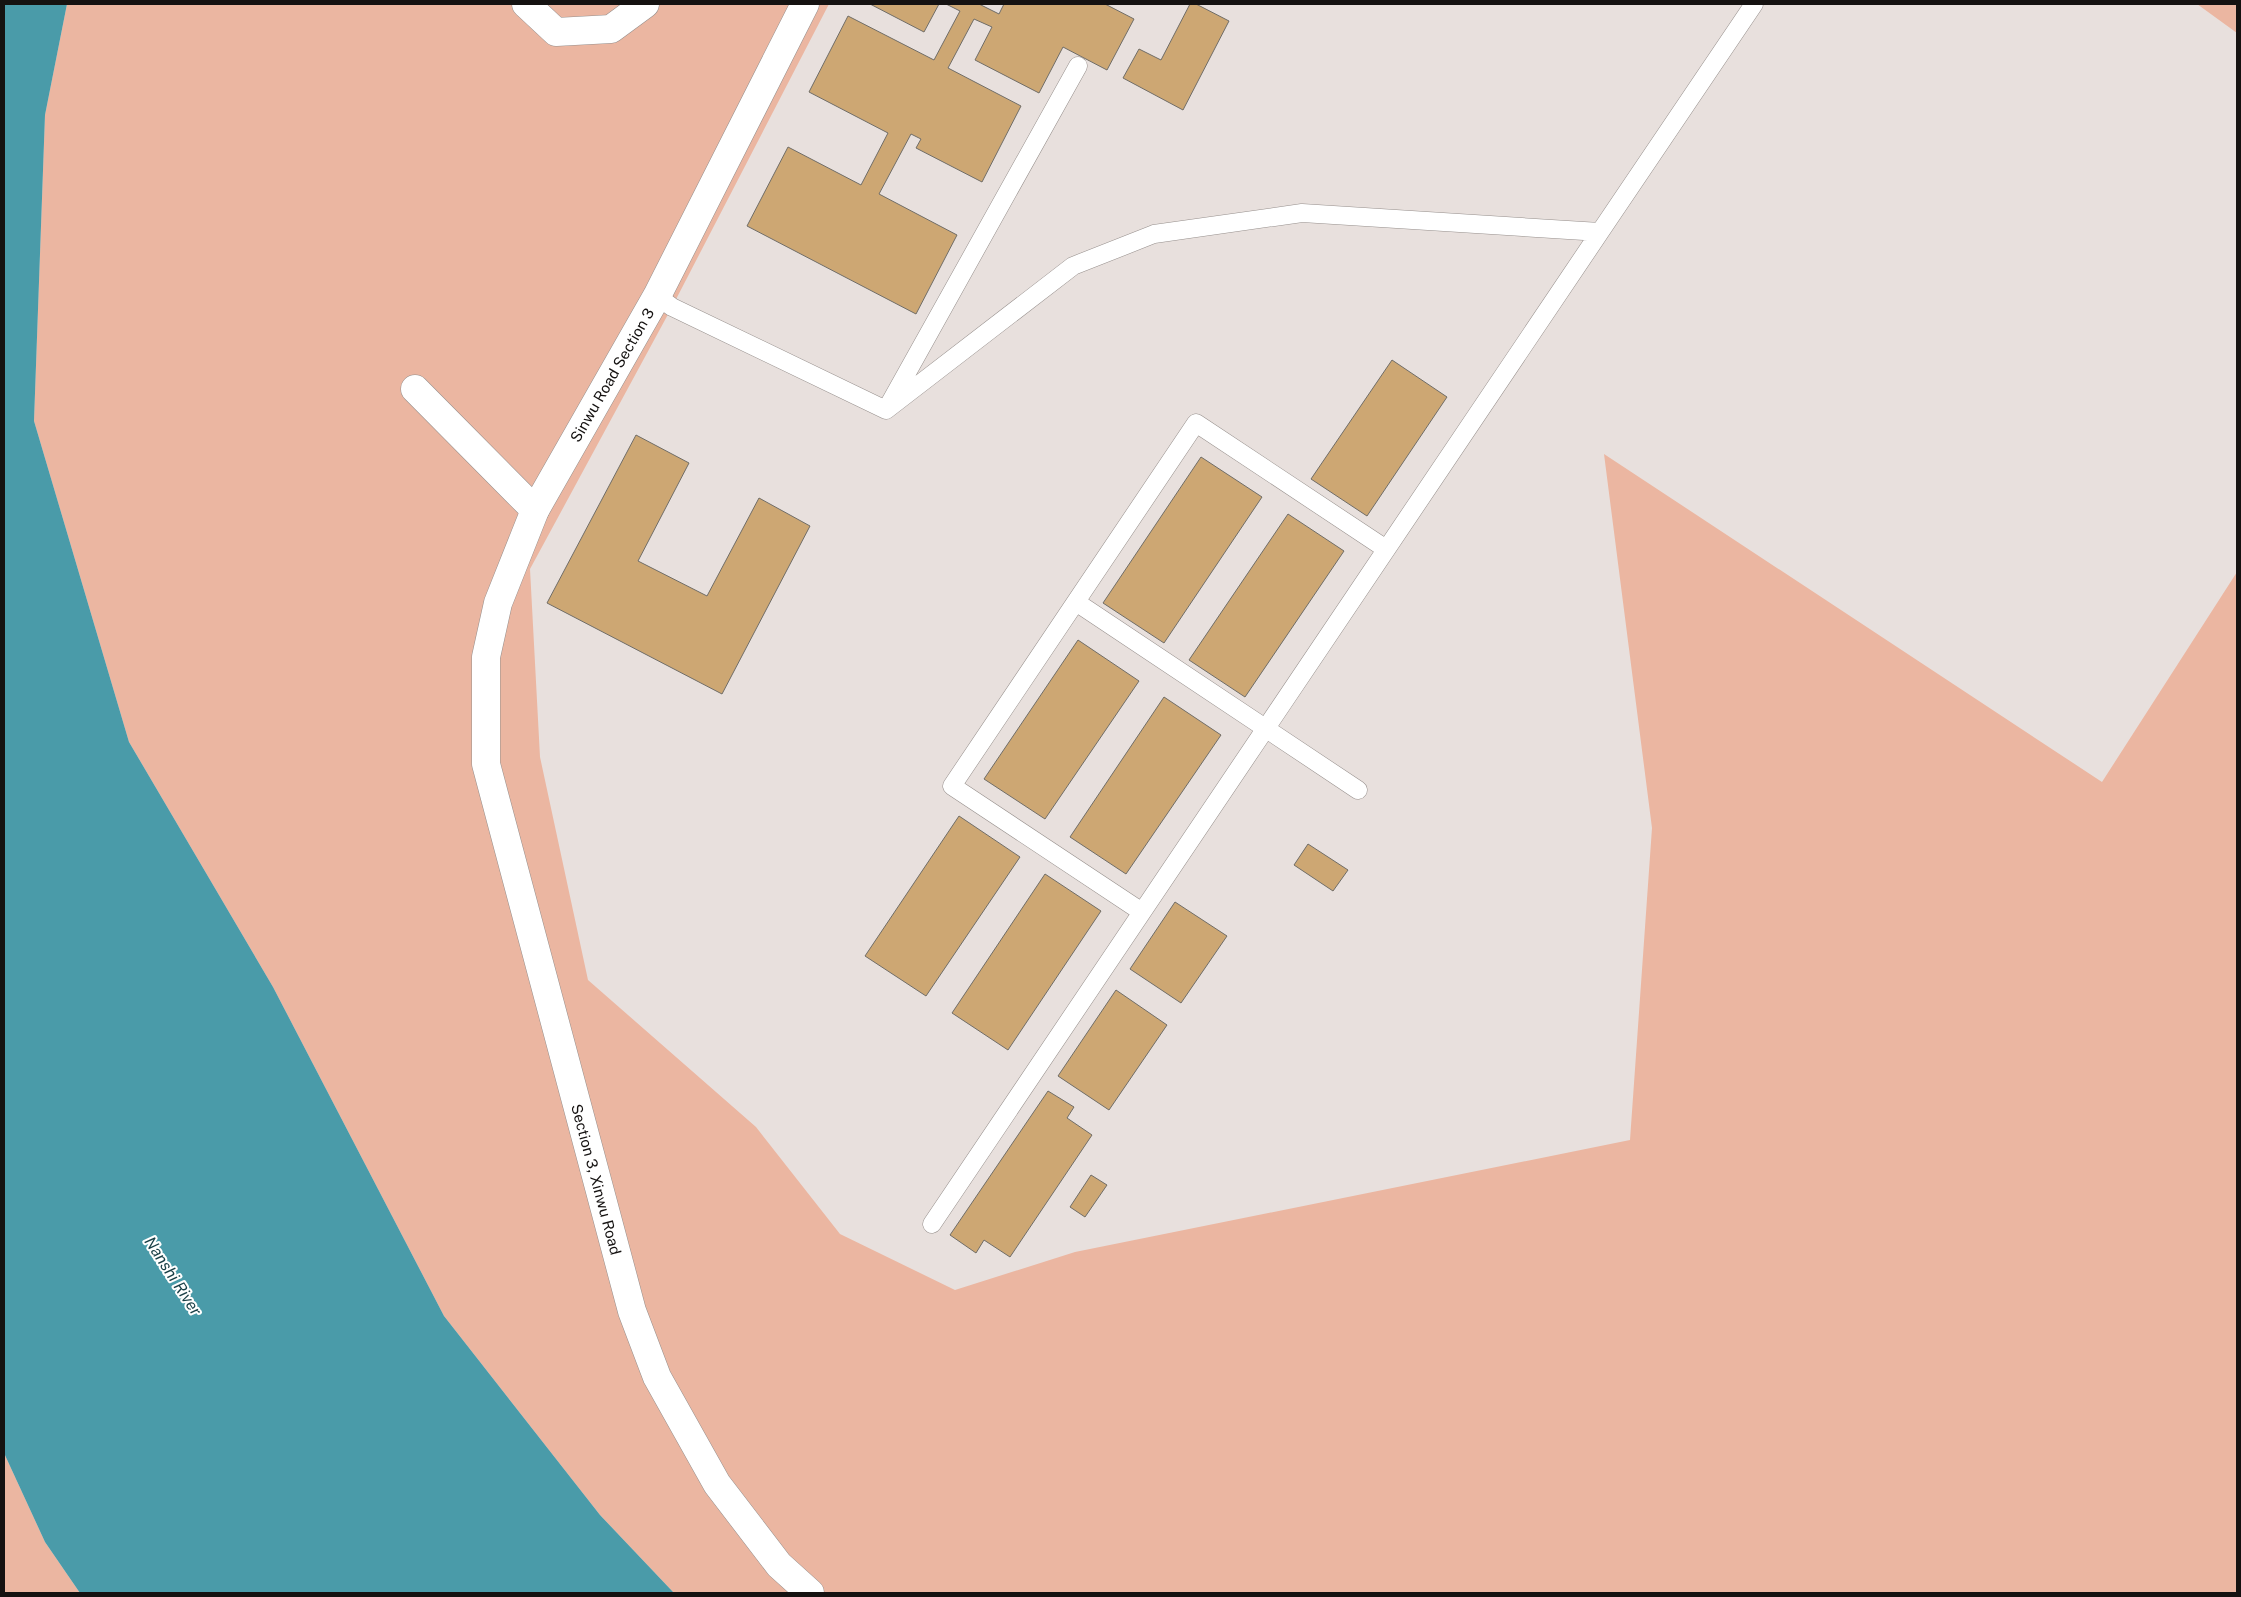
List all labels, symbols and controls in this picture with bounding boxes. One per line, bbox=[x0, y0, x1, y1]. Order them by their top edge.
street label: Sinwu Road Section 3 bbox=[567, 305, 657, 445]
street label: Section 3, Xinwu Road bbox=[569, 1102, 625, 1257]
water label: Nanshi River bbox=[140, 1233, 206, 1320]

